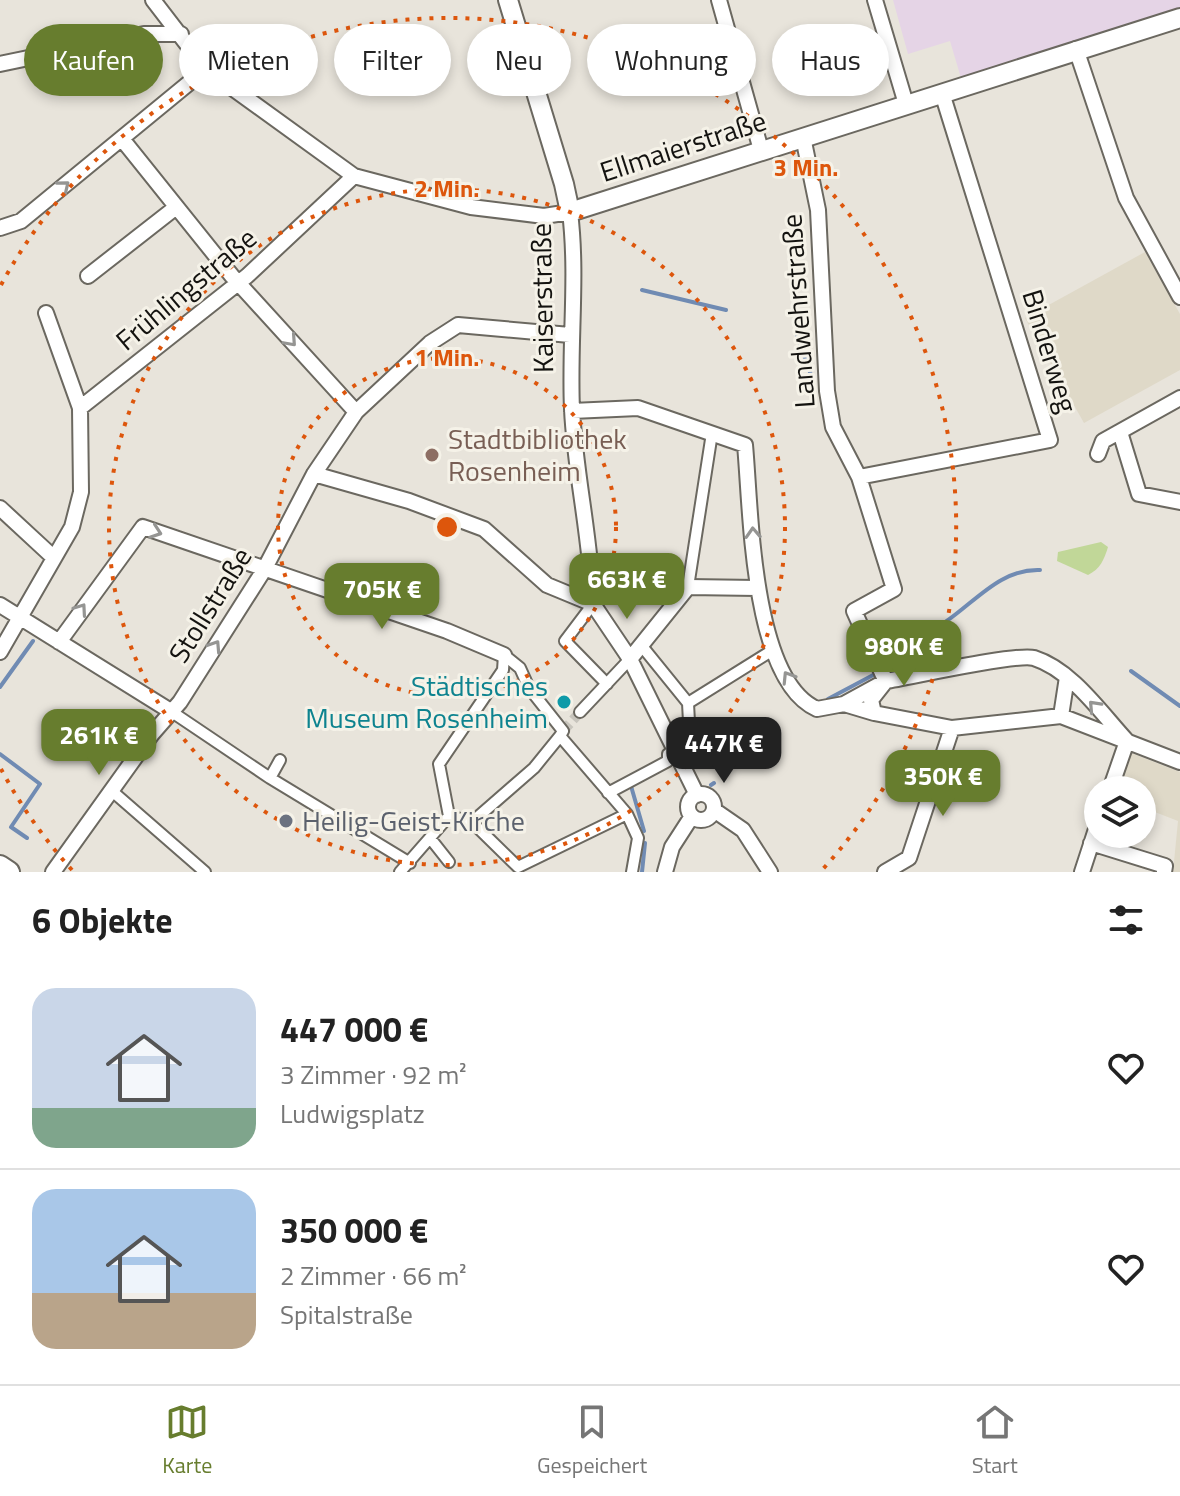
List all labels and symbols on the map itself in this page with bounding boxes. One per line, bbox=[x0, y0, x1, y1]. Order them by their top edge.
street label: Ellmaierstraße bbox=[594, 98, 772, 193]
text: 3 Min. bbox=[774, 149, 838, 185]
text: 2 Min. bbox=[415, 170, 479, 206]
one-way arrow bbox=[55, 181, 70, 196]
street label: Landwehrstraße bbox=[769, 213, 826, 409]
street label: Frühlingstraße bbox=[106, 217, 266, 361]
street label: Kaiserstraße bbox=[519, 223, 564, 373]
street label: Binderweg bbox=[1011, 284, 1090, 418]
one-way arrow bbox=[281, 331, 295, 346]
text: 1 Min. bbox=[415, 339, 479, 375]
place label: Stadtbibliothek Rosenheim bbox=[448, 417, 627, 492]
marker: Stadtbibliothek Rosenheim bbox=[423, 446, 441, 464]
centre of rings bbox=[433, 513, 461, 541]
one-way arrow bbox=[148, 522, 162, 539]
one-way arrow bbox=[744, 526, 761, 539]
street label: Stollstraße bbox=[157, 539, 262, 671]
pin: 663K € bbox=[562, 553, 692, 621]
pin: 705K € bbox=[317, 563, 447, 631]
one-way arrow bbox=[71, 604, 86, 618]
pin: 980K € bbox=[839, 620, 969, 688]
one-way arrow bbox=[205, 641, 220, 655]
place label: Städtisches Museum Rosenheim bbox=[305, 664, 548, 739]
one-way arrow bbox=[782, 671, 797, 686]
marker: Städtisches Museum Rosenheim bbox=[555, 693, 573, 711]
one-way arrow bbox=[1089, 701, 1104, 715]
pin: 261K € bbox=[34, 709, 164, 777]
pin: 447K € bbox=[659, 717, 789, 785]
pin: 350K € bbox=[878, 750, 1008, 818]
place label: Heilig-Geist-Kirche bbox=[302, 799, 525, 842]
marker: Heilig-Geist-Kirche bbox=[277, 812, 295, 830]

